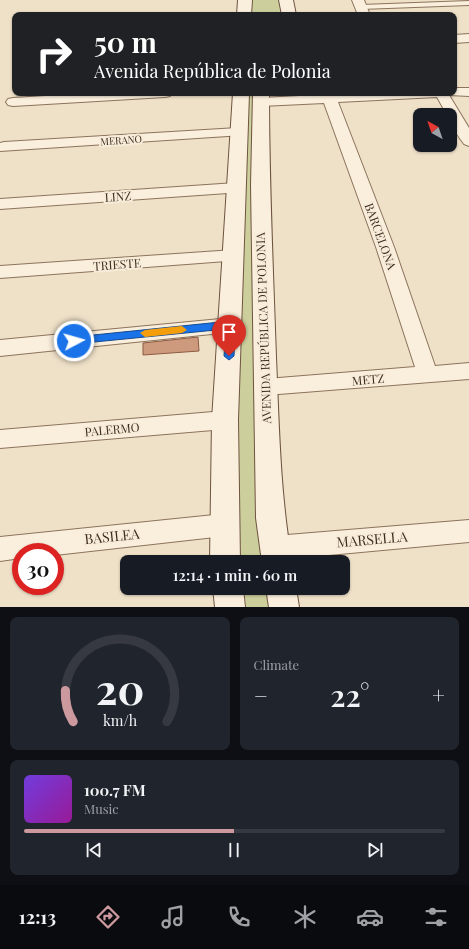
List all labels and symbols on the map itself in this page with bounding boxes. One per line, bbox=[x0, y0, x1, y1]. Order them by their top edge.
north arrow bbox=[413, 108, 457, 152]
street label: MERANO bbox=[100, 132, 142, 148]
street label: LINZ bbox=[104, 187, 132, 205]
street label: BARCELONA bbox=[362, 200, 401, 272]
street label: AVENIDA REPÚBLICA DE POLONIA bbox=[252, 232, 274, 425]
street label: TRIESTE bbox=[93, 254, 141, 274]
pin bbox=[212, 315, 246, 356]
position arrow bbox=[53, 320, 95, 362]
street label: METZ bbox=[351, 370, 385, 388]
street label: PALERMO bbox=[84, 419, 140, 439]
street label: BASILEA bbox=[83, 524, 141, 548]
street label: MARSELLA bbox=[336, 526, 408, 552]
speed limit sign: 30 bbox=[12, 543, 64, 595]

